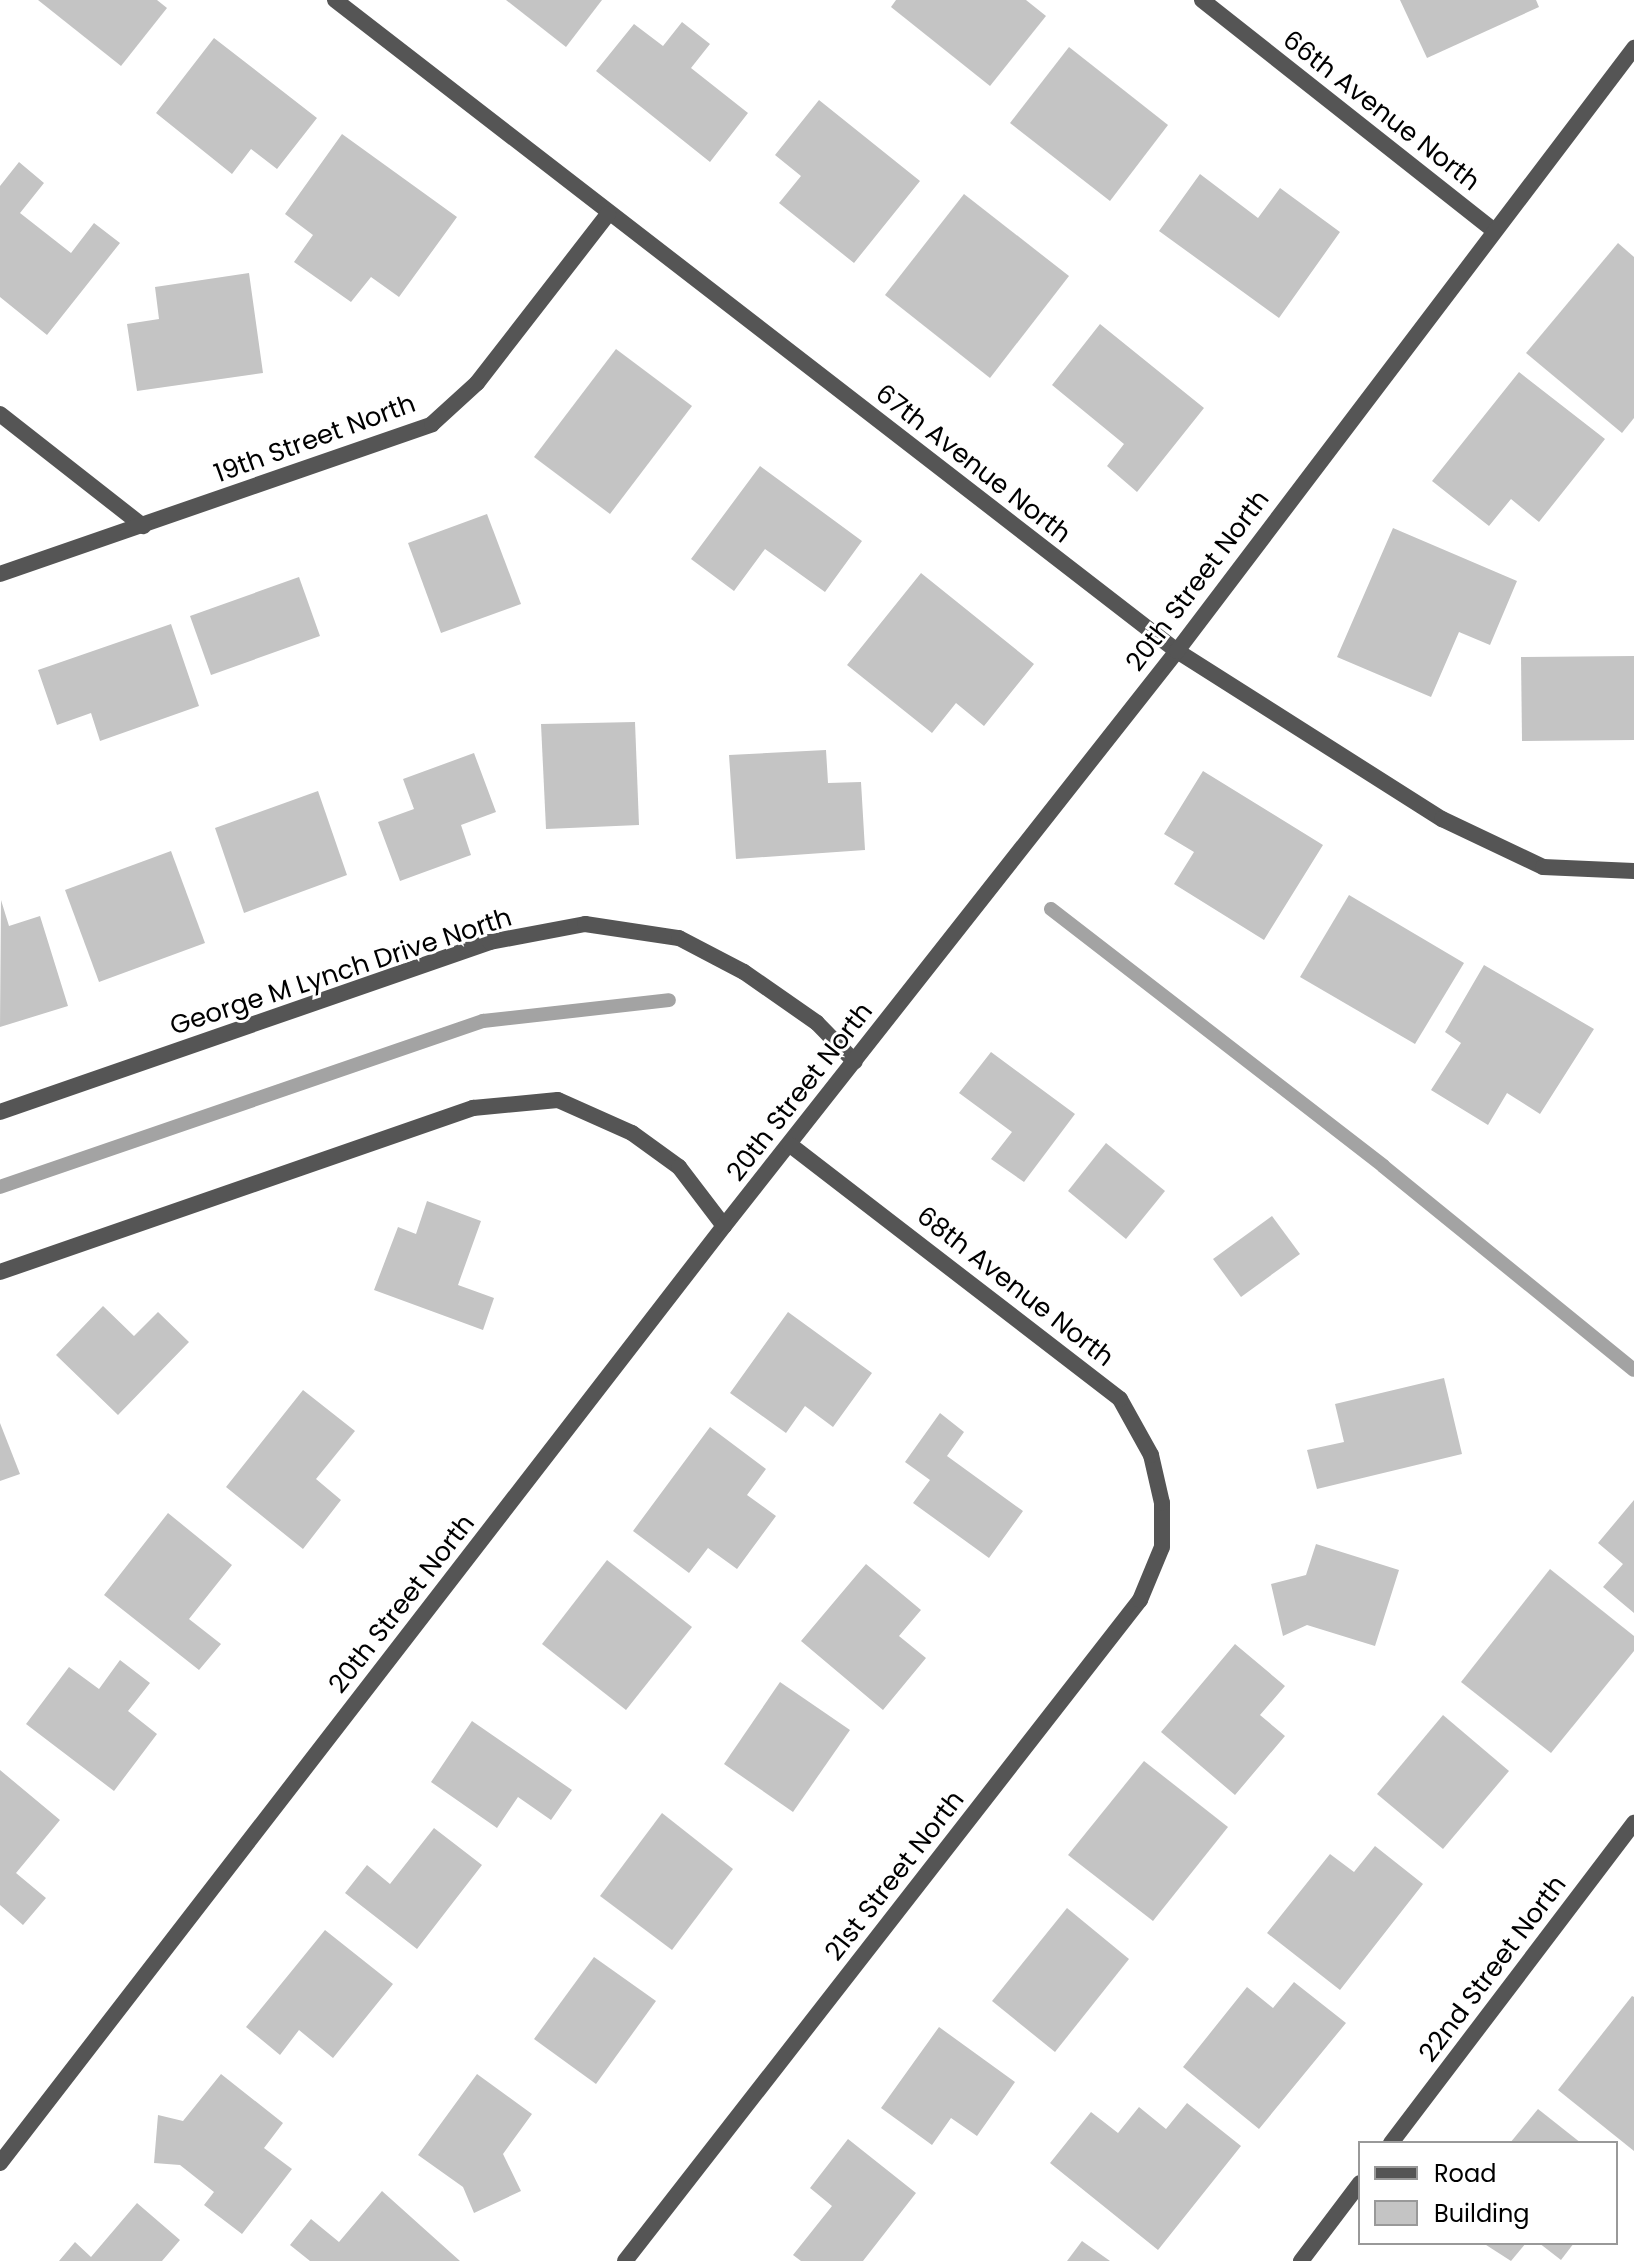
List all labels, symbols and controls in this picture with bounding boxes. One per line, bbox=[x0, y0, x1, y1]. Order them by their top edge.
street label: 66th Avenue North bbox=[1276, 24, 1486, 198]
street label: 67th Avenue North bbox=[869, 378, 1077, 550]
street label: 19th Street North bbox=[210, 388, 420, 490]
street label: 20th Street North bbox=[1120, 485, 1276, 677]
street label: George M Lynch Drive North bbox=[166, 902, 516, 1042]
street label: 20th Street North bbox=[721, 996, 879, 1188]
street label: 68th Avenue North bbox=[910, 1200, 1120, 1374]
street label: 20th Street North bbox=[323, 1508, 481, 1700]
street label: 21st Street North bbox=[819, 1785, 971, 1967]
street label: 22nd Street North bbox=[1413, 1870, 1573, 2068]
legend bbox=[1358, 2141, 1618, 2245]
text: Road bbox=[1434, 2157, 1496, 2190]
text: Building bbox=[1434, 2197, 1530, 2230]

